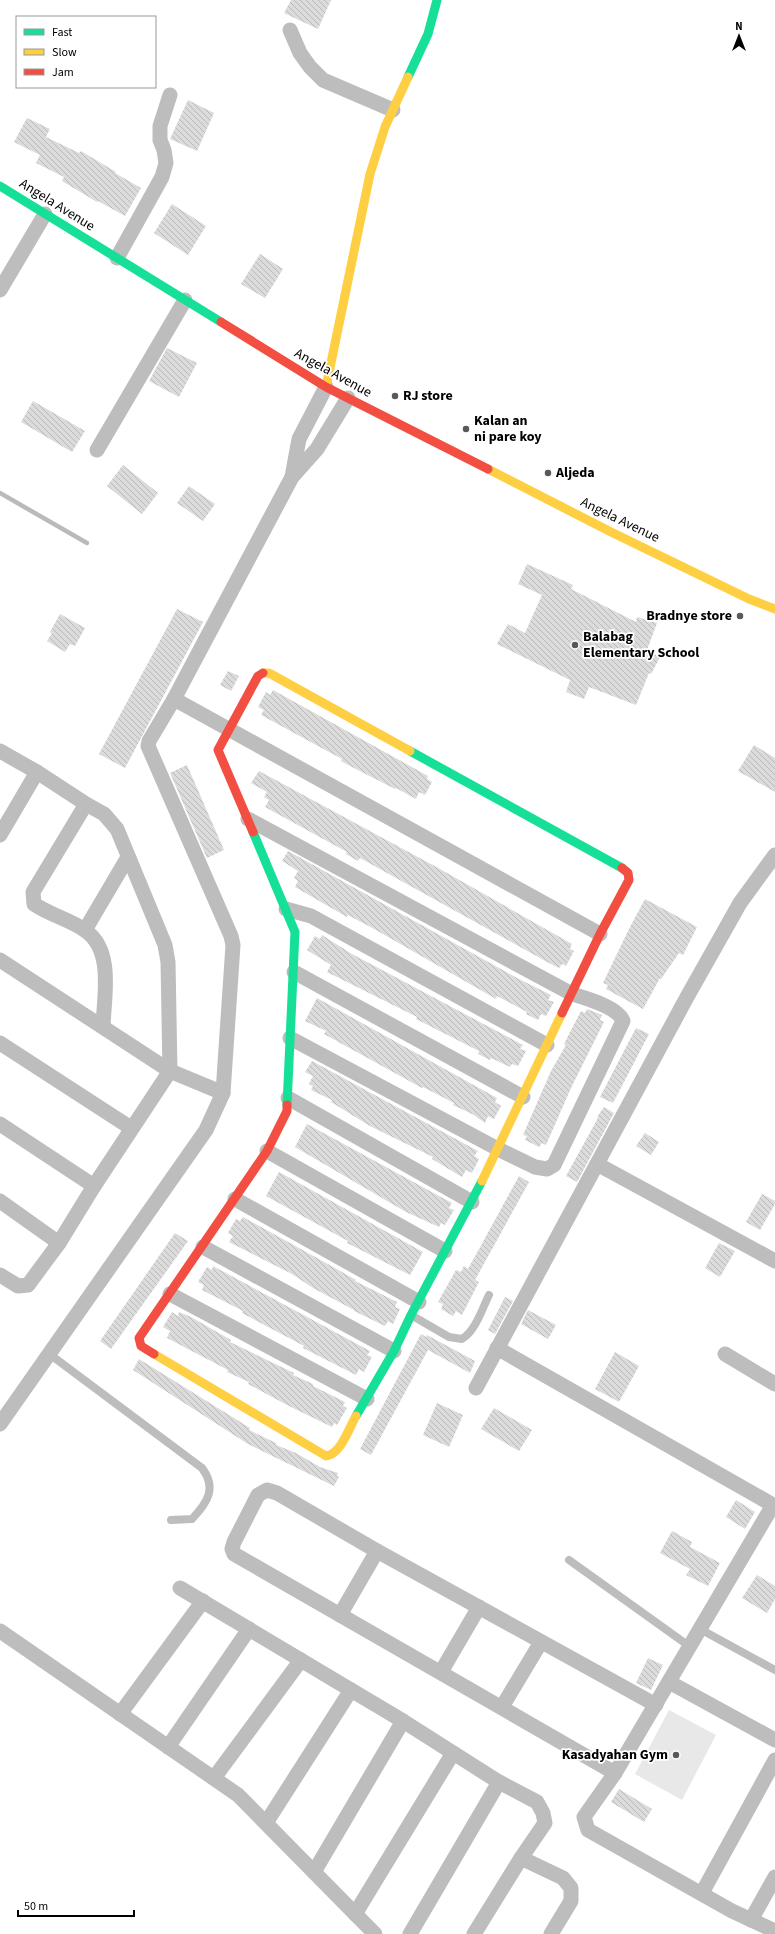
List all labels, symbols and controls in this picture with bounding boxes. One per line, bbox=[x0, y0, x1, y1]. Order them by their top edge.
legend bbox=[16, 16, 156, 88]
north arrow bbox=[719, 16, 759, 56]
text: N bbox=[735, 19, 743, 34]
text: Fast bbox=[52, 24, 72, 41]
text: Slow bbox=[52, 44, 77, 61]
text: Jam bbox=[52, 64, 74, 81]
street label: Angela Avenue bbox=[15, 174, 99, 236]
street label: Angela Avenue bbox=[291, 343, 375, 403]
place label: RJ store bbox=[403, 386, 453, 406]
marker: RJ store bbox=[390, 391, 400, 401]
place label: Kalan an ni pare koy bbox=[474, 411, 542, 447]
marker: Kalan an ni pare koy bbox=[461, 424, 471, 434]
place label: Aljeda bbox=[555, 463, 595, 483]
marker: Aljeda bbox=[543, 468, 553, 478]
street label: Angela Avenue bbox=[577, 492, 663, 548]
place label: Bradnye store bbox=[646, 606, 732, 626]
marker: Bradnye store bbox=[735, 611, 745, 621]
place label: Balabag Elementary School bbox=[583, 627, 699, 663]
marker: Balabag Elementary School bbox=[570, 640, 580, 650]
place label: Kasadyahan Gym bbox=[562, 1745, 668, 1765]
marker: Kasadyahan Gym bbox=[671, 1750, 681, 1760]
scale bar bbox=[18, 1892, 134, 1918]
text: 50 m bbox=[24, 1898, 48, 1915]

